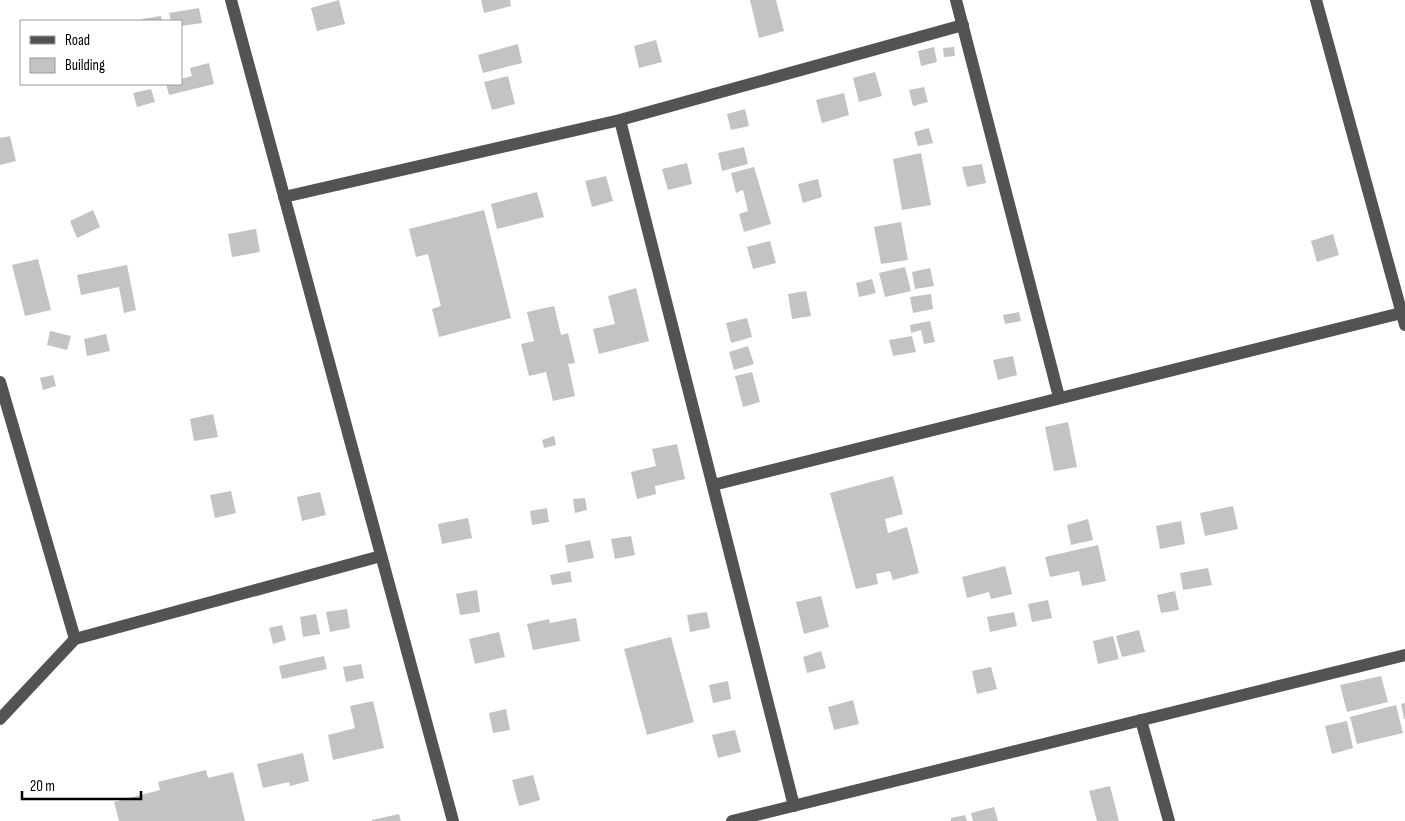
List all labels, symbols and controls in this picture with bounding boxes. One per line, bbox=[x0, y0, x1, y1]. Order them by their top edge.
legend bbox=[20, 20, 182, 85]
text: Road bbox=[65, 31, 90, 50]
text: Building bbox=[65, 56, 105, 75]
scale bar bbox=[22, 768, 141, 800]
text: 20 m bbox=[30, 777, 55, 796]

